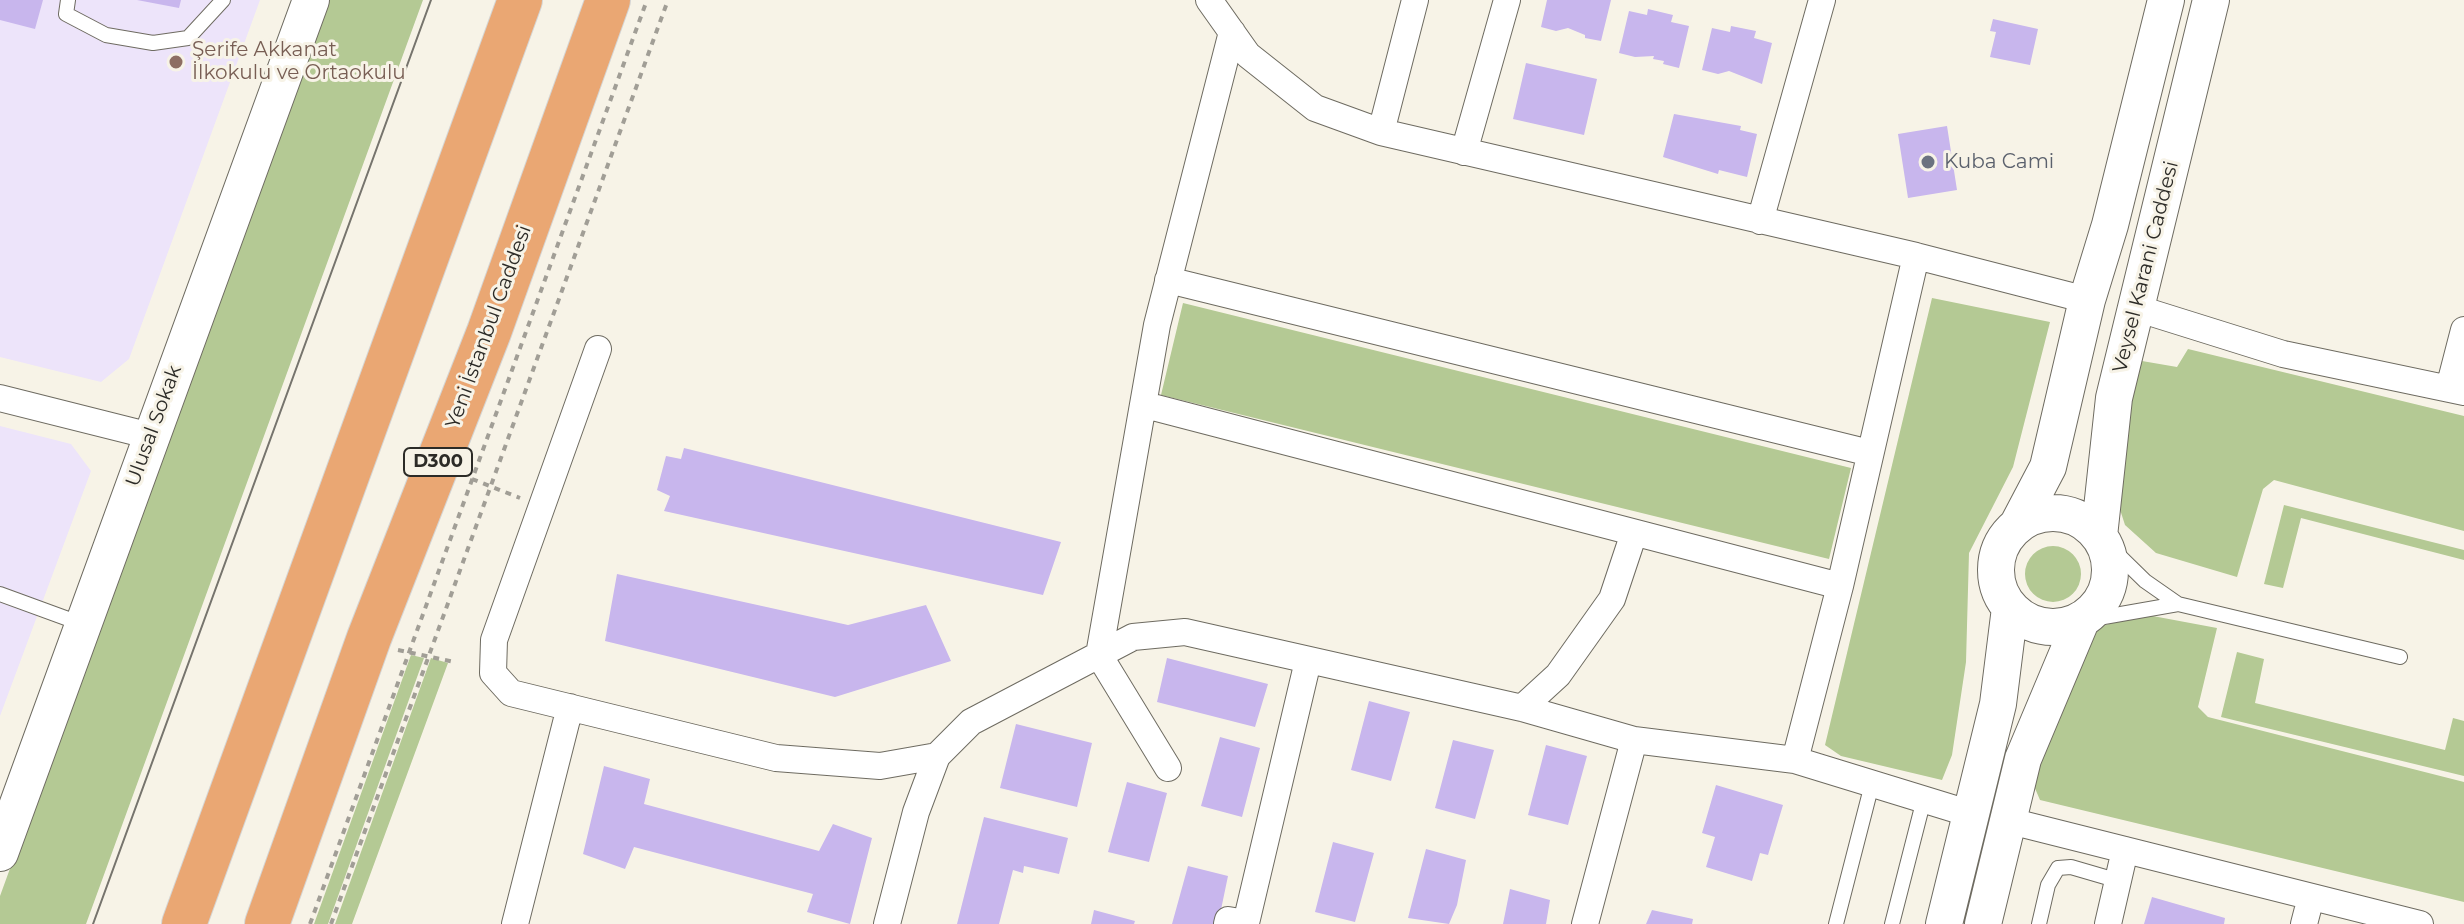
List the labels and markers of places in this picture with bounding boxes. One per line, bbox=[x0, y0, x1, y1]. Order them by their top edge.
place label: Şerife Akkanat İlkokulu ve Ortaokulu bbox=[192, 38, 406, 85]
marker: Şerife Akkanat İlkokulu ve Ortaokulu bbox=[167, 53, 185, 71]
place label: Kuba Cami bbox=[1944, 150, 2054, 174]
marker: Kuba Cami bbox=[1919, 153, 1937, 171]

